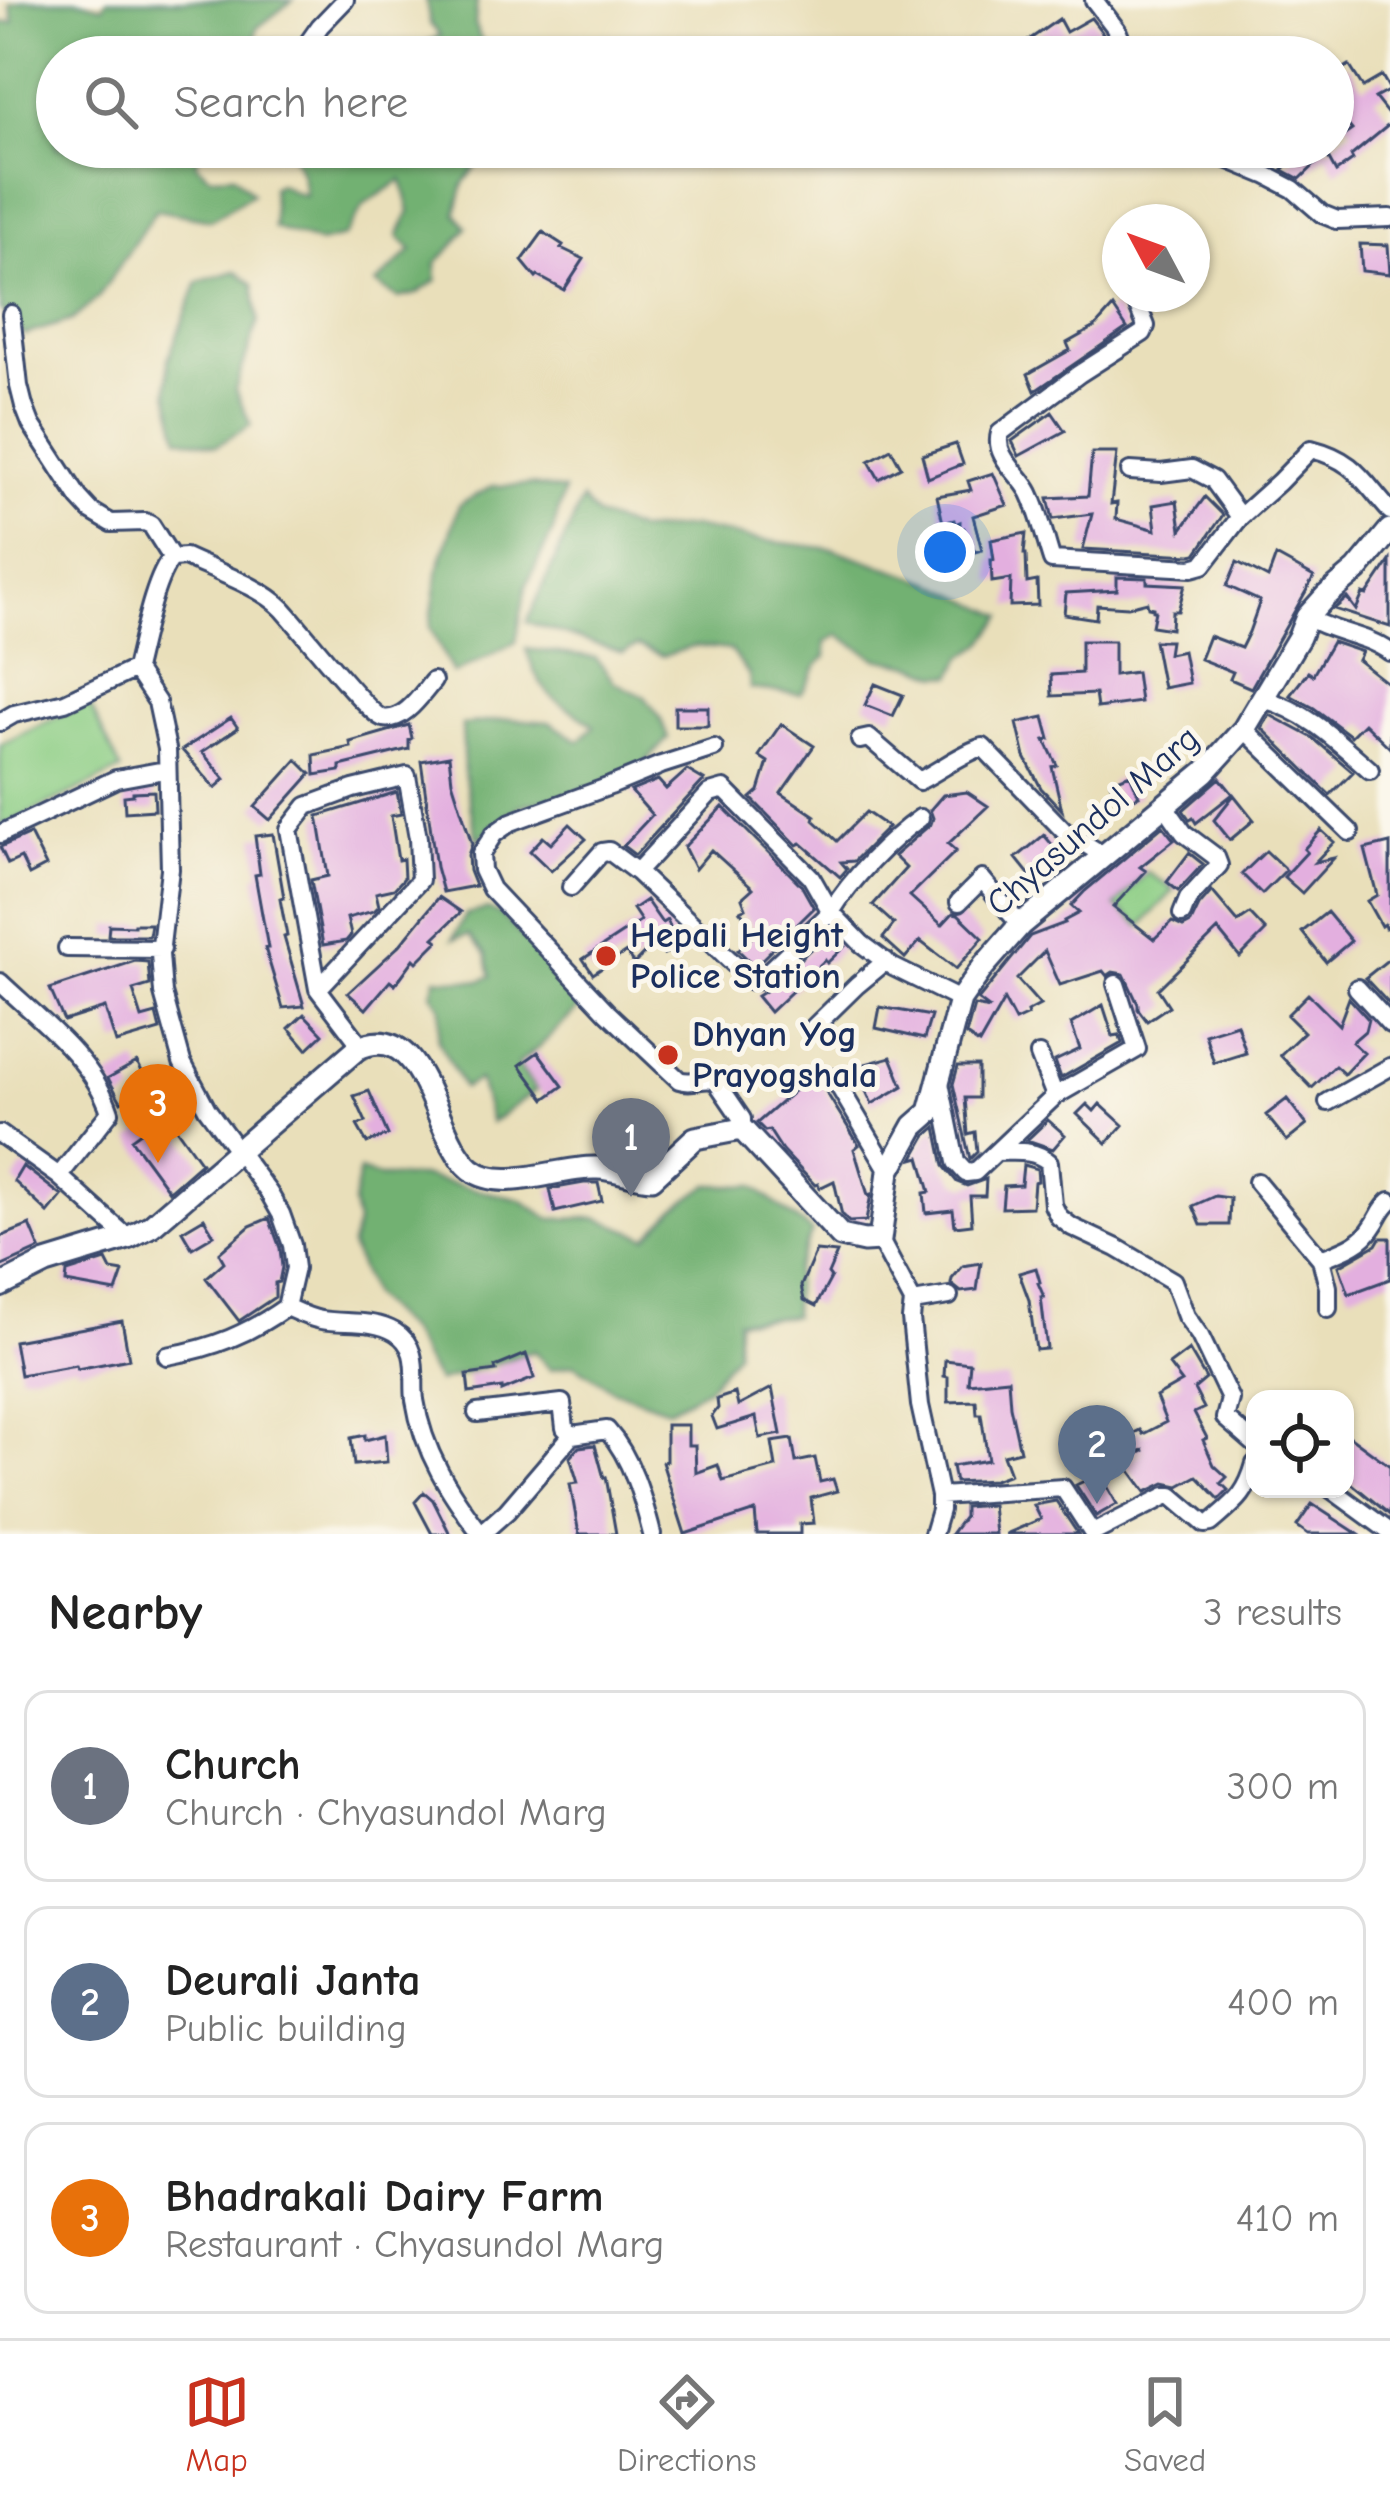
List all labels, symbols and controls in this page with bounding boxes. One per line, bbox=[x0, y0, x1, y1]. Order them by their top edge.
search box bbox=[36, 36, 1354, 168]
icon: search bbox=[78, 69, 144, 135]
text: Search here bbox=[174, 76, 408, 128]
north arrow bbox=[1102, 204, 1210, 312]
your location bbox=[915, 522, 975, 582]
street label: Chyasundol Marg bbox=[978, 718, 1208, 924]
place label: Hepali Height Police Station bbox=[630, 915, 844, 997]
marker: Hepali Height Police Station bbox=[593, 943, 619, 969]
place label: Dhyan Yog Prayogshala bbox=[692, 1014, 877, 1096]
marker: Dhyan Yog Prayogshala bbox=[655, 1042, 681, 1068]
pin: 3 bbox=[119, 1064, 197, 1163]
pin: 1 bbox=[592, 1098, 670, 1197]
map controls bbox=[1246, 1390, 1354, 1498]
button: locate bbox=[1246, 1390, 1354, 1498]
pin: 2 bbox=[1058, 1405, 1136, 1504]
text: Nearby bbox=[48, 1583, 202, 1642]
text: 3 results bbox=[1203, 1590, 1342, 1635]
text: Church bbox=[165, 1738, 301, 1790]
text: 1 bbox=[82, 1764, 98, 1809]
text: 300 m bbox=[1226, 1764, 1339, 1809]
text: Church · Chyasundol Marg bbox=[165, 1790, 607, 1835]
text: Deurali Janta bbox=[165, 1954, 421, 2006]
text: 2 bbox=[80, 1980, 100, 2025]
text: 400 m bbox=[1227, 1980, 1339, 2025]
text: Public building bbox=[165, 2006, 407, 2051]
text: Bhadrakali Dairy Farm bbox=[165, 2170, 603, 2222]
text: 3 bbox=[80, 2196, 100, 2241]
text: 410 m bbox=[1236, 2196, 1339, 2241]
text: Restaurant · Chyasundol Marg bbox=[165, 2222, 664, 2267]
tab: Map bbox=[184, 2369, 250, 2479]
tab: Directions bbox=[617, 2369, 757, 2479]
tab: Saved bbox=[1124, 2369, 1206, 2479]

